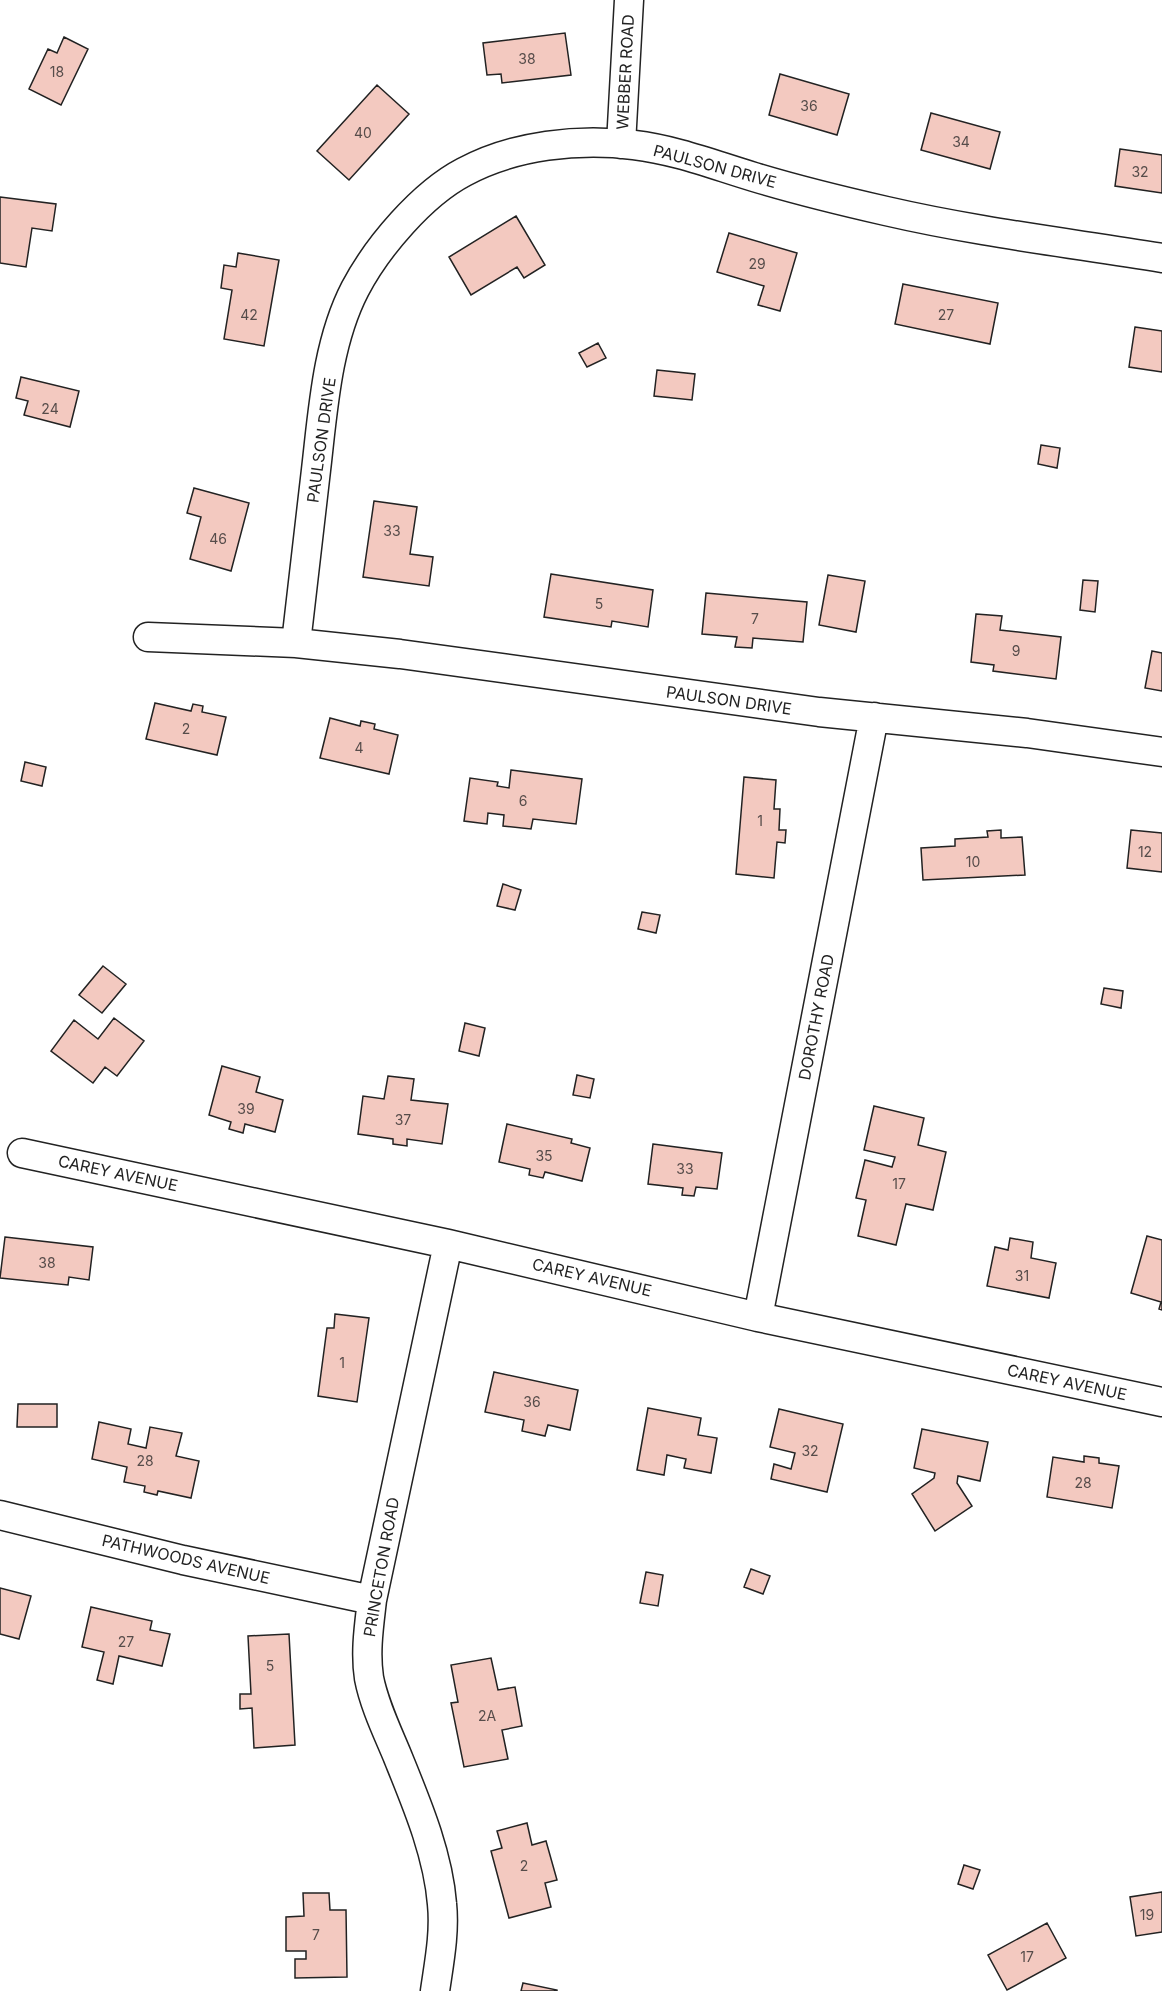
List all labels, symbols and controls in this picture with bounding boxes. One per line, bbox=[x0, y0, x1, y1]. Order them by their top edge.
street label: WEBBER ROAD bbox=[612, 14, 638, 130]
house number: 38 bbox=[518, 50, 536, 67]
house number: 18 bbox=[50, 63, 64, 80]
house number: 36 bbox=[800, 97, 818, 114]
house number: 40 bbox=[354, 124, 372, 141]
house number: 34 bbox=[952, 133, 970, 150]
street label: PAULSON DRIVE bbox=[651, 140, 779, 192]
house number: 32 bbox=[1131, 163, 1149, 180]
house number: 29 bbox=[748, 255, 766, 272]
house number: 42 bbox=[240, 306, 258, 323]
house number: 27 bbox=[938, 306, 954, 323]
street label: PAULSON DRIVE bbox=[302, 376, 340, 504]
house number: 24 bbox=[41, 400, 59, 417]
house number: 33 bbox=[383, 522, 401, 539]
house number: 46 bbox=[209, 530, 227, 547]
house number: 5 bbox=[595, 595, 603, 612]
house number: 7 bbox=[751, 610, 759, 627]
house number: 9 bbox=[1012, 642, 1020, 659]
street label: PAULSON DRIVE bbox=[665, 681, 793, 719]
house number: 2 bbox=[182, 720, 190, 737]
house number: 4 bbox=[354, 739, 364, 756]
house number: 6 bbox=[519, 792, 527, 809]
house number: 1 bbox=[757, 812, 763, 829]
house number: 12 bbox=[1138, 843, 1152, 860]
house number: 10 bbox=[966, 853, 980, 870]
street label: DOROTHY ROAD bbox=[794, 952, 838, 1082]
house number: 39 bbox=[237, 1100, 255, 1117]
house number: 37 bbox=[395, 1111, 411, 1128]
house number: 35 bbox=[535, 1147, 553, 1164]
street label: CAREY AVENUE bbox=[56, 1151, 180, 1195]
house number: 33 bbox=[676, 1160, 694, 1177]
house number: 17 bbox=[892, 1175, 906, 1192]
house number: 38 bbox=[38, 1254, 56, 1271]
street label: CAREY AVENUE bbox=[530, 1254, 654, 1300]
house number: 31 bbox=[1015, 1267, 1029, 1284]
house number: 1 bbox=[339, 1354, 345, 1371]
street label: CAREY AVENUE bbox=[1005, 1360, 1129, 1404]
house number: 36 bbox=[523, 1393, 541, 1410]
house number: 32 bbox=[801, 1442, 819, 1459]
house number: 28 bbox=[136, 1452, 154, 1469]
house number: 28 bbox=[1074, 1474, 1092, 1491]
street label: PRINCETON ROAD bbox=[359, 1496, 403, 1638]
street label: PATHWOODS AVENUE bbox=[100, 1530, 272, 1588]
house number: 27 bbox=[118, 1633, 134, 1650]
house number: 5 bbox=[266, 1657, 274, 1674]
house number: 2A bbox=[478, 1707, 496, 1724]
house number: 2 bbox=[520, 1857, 528, 1874]
house number: 19 bbox=[1140, 1906, 1154, 1923]
house number: 7 bbox=[312, 1926, 320, 1943]
house number: 17 bbox=[1020, 1948, 1034, 1965]

